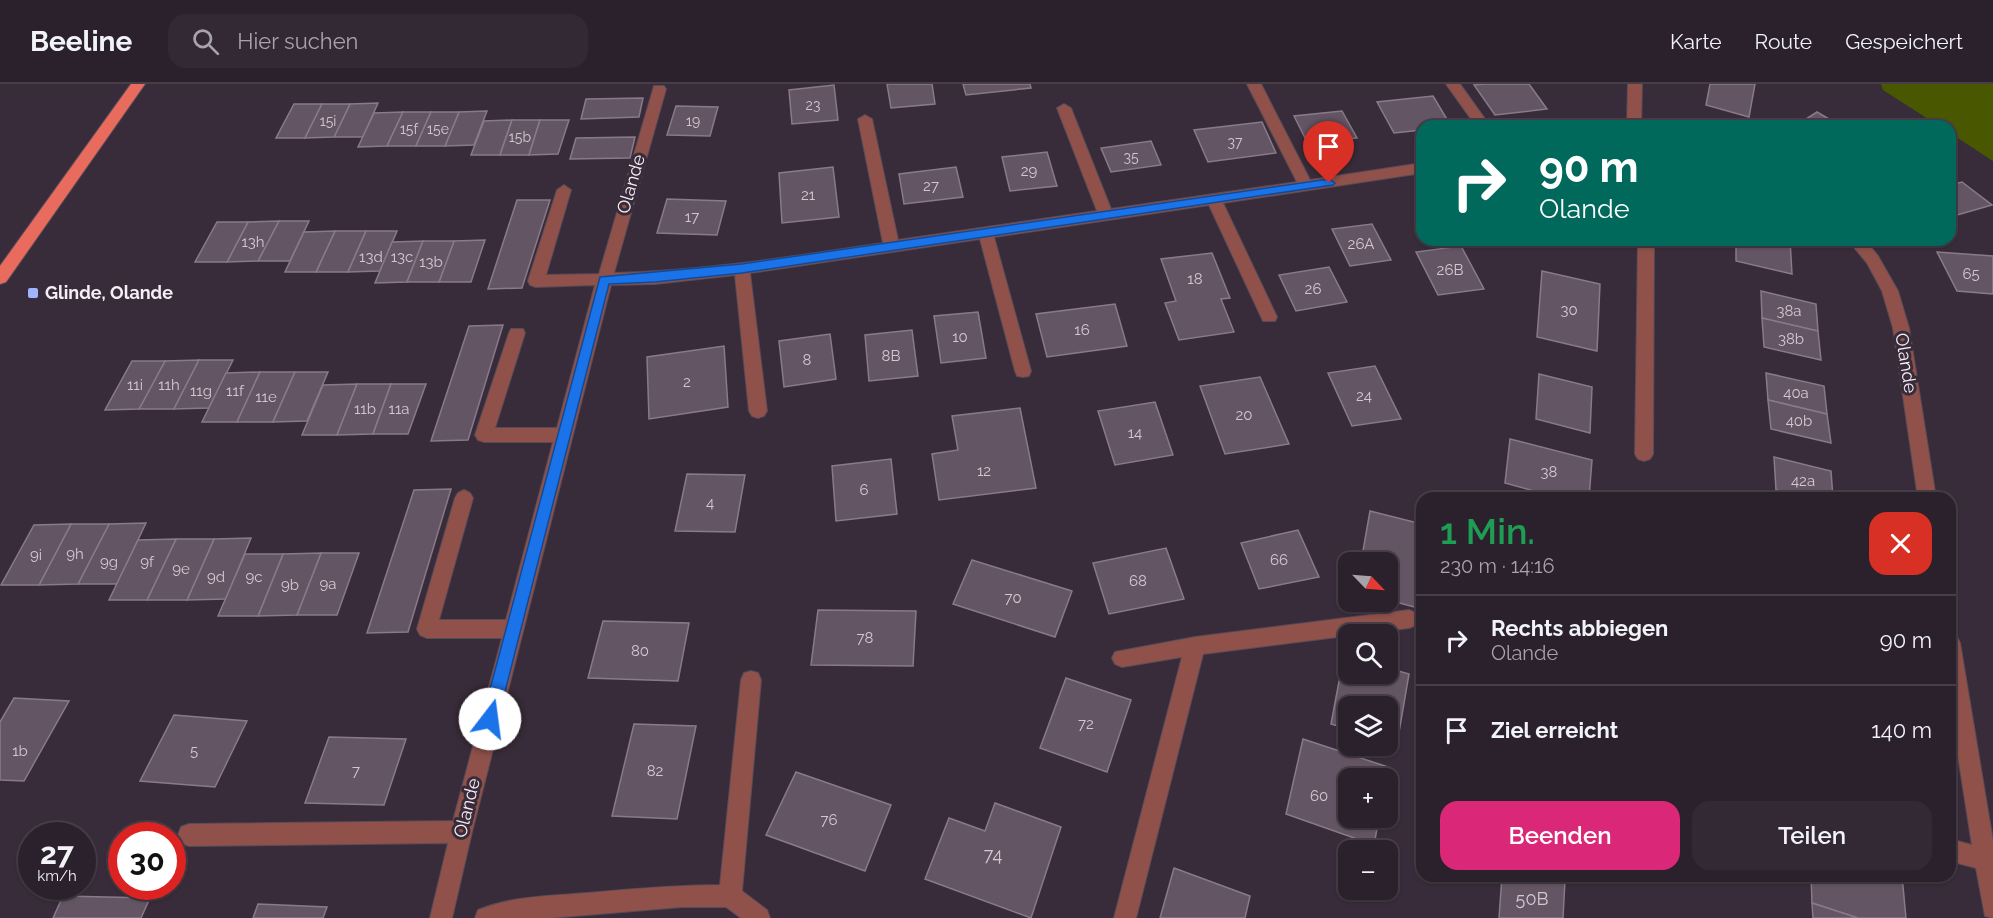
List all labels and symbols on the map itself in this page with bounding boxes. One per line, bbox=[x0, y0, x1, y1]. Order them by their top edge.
house number: 23 bbox=[806, 97, 820, 113]
house number: 15i bbox=[320, 113, 336, 129]
house number: 19 bbox=[686, 113, 700, 129]
house number: 15f bbox=[400, 121, 419, 137]
house number: 15e bbox=[427, 121, 449, 137]
pin bbox=[1303, 121, 1354, 183]
house number: 15b bbox=[509, 129, 531, 145]
house number: 37 bbox=[1228, 134, 1243, 150]
house number: 35 bbox=[1123, 149, 1139, 165]
street label: Olande bbox=[612, 151, 649, 216]
house number: 29 bbox=[1021, 162, 1038, 180]
house number: 27 bbox=[923, 177, 939, 195]
house number: 21 bbox=[801, 186, 816, 204]
house number: 17 bbox=[685, 208, 699, 226]
house number: 13h bbox=[241, 233, 265, 251]
house number: 26A bbox=[1348, 235, 1374, 253]
house number: 13d bbox=[359, 248, 383, 266]
house number: 13c bbox=[391, 248, 413, 266]
house number: 13b bbox=[419, 253, 443, 271]
house number: 26B bbox=[1437, 261, 1463, 279]
house number: 65 bbox=[1962, 265, 1980, 283]
house number: 18 bbox=[1187, 270, 1203, 288]
house number: 26 bbox=[1305, 280, 1321, 298]
place label: Glinde, Olande bbox=[45, 282, 173, 303]
marker: Glinde, Olande bbox=[26, 286, 40, 300]
house number: 30 bbox=[1560, 301, 1578, 319]
house number: 38a bbox=[1776, 302, 1802, 320]
house number: 16 bbox=[1074, 321, 1090, 339]
house number: 10 bbox=[952, 328, 968, 346]
house number: 38b bbox=[1778, 330, 1804, 348]
street label: Olande bbox=[1891, 331, 1922, 395]
house number: 8B bbox=[882, 347, 900, 365]
house number: 8 bbox=[803, 351, 812, 369]
house number: 2 bbox=[683, 373, 691, 391]
house number: 11i bbox=[127, 376, 143, 394]
house number: 11h bbox=[158, 376, 180, 394]
house number: 11g bbox=[190, 382, 212, 400]
house number: 11f bbox=[226, 382, 245, 400]
house number: 40a bbox=[1783, 384, 1809, 402]
house number: 24 bbox=[1356, 387, 1372, 405]
house number: 11e bbox=[255, 388, 277, 406]
house number: 11b bbox=[354, 400, 376, 418]
house number: 11a bbox=[388, 400, 410, 418]
house number: 20 bbox=[1236, 406, 1253, 424]
house number: 40b bbox=[1786, 412, 1812, 430]
house number: 14 bbox=[1128, 424, 1142, 442]
house number: 12 bbox=[977, 462, 991, 480]
house number: 38 bbox=[1541, 463, 1558, 481]
house number: 42a bbox=[1791, 472, 1815, 490]
house number: 6 bbox=[859, 481, 869, 499]
house number: 4 bbox=[706, 494, 714, 512]
house number: 9h bbox=[66, 545, 84, 563]
house number: 9i bbox=[30, 546, 42, 564]
house number: 66 bbox=[1270, 551, 1288, 569]
north arrow bbox=[1338, 552, 1398, 612]
house number: 9g bbox=[100, 553, 118, 571]
house number: 9f bbox=[140, 553, 155, 571]
house number: 9e bbox=[172, 560, 190, 578]
house number: 9d bbox=[207, 568, 225, 586]
house number: 9c bbox=[245, 568, 263, 586]
house number: 68 bbox=[1129, 572, 1147, 590]
house number: 9a bbox=[320, 575, 336, 593]
house number: 9b bbox=[281, 576, 299, 594]
house number: 70 bbox=[1004, 589, 1022, 607]
house number: 78 bbox=[857, 629, 874, 647]
house number: 80 bbox=[631, 642, 649, 660]
position arrow bbox=[458, 687, 522, 751]
house number: 72 bbox=[1078, 715, 1094, 733]
house number: 1b bbox=[12, 742, 28, 760]
house number: 5 bbox=[190, 742, 198, 760]
house number: 7 bbox=[352, 762, 360, 780]
house number: 82 bbox=[647, 762, 664, 780]
street label: Olande bbox=[449, 776, 484, 840]
house number: 60 bbox=[1310, 787, 1328, 805]
house number: 76 bbox=[820, 811, 838, 829]
speed limit sign: 30 bbox=[108, 822, 186, 900]
house number: 74 bbox=[984, 844, 1002, 865]
house number: 50B bbox=[1516, 888, 1548, 909]

